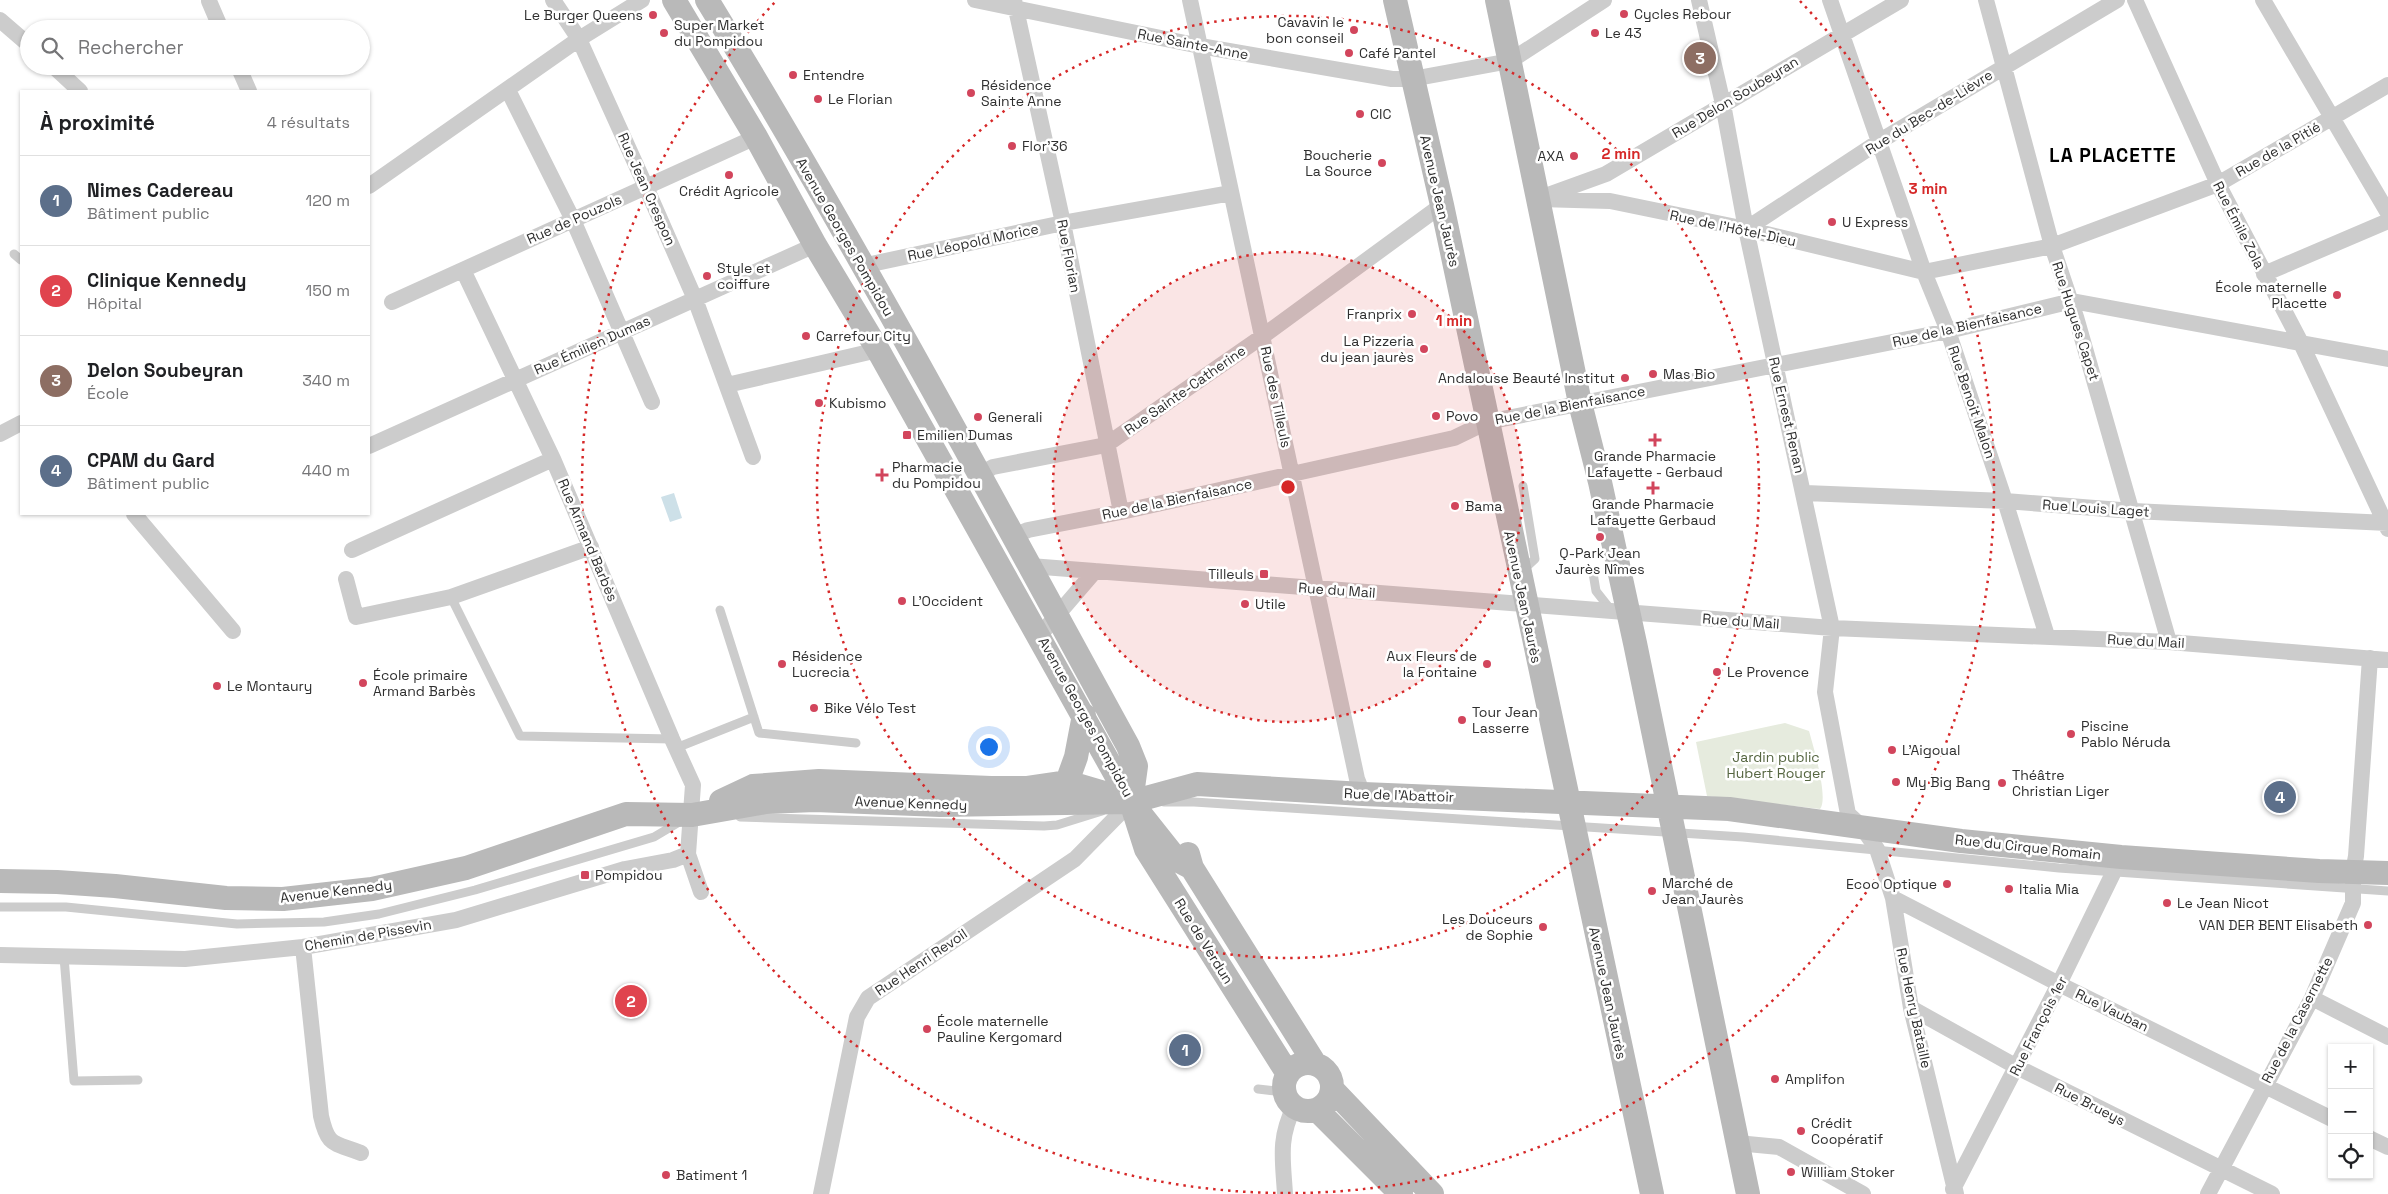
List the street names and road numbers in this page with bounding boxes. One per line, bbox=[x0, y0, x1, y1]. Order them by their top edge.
street label: Rue Sainte-Anne bbox=[1136, 24, 1250, 64]
street label: Rue Delon Soubeyran bbox=[1668, 52, 1802, 142]
street label: Rue du Bec-de-Lièvre bbox=[1862, 66, 1996, 158]
street label: Rue de la Pitié bbox=[2232, 117, 2324, 181]
street label: Rue Jean Crespon bbox=[614, 130, 680, 248]
street label: Avenue Jean Jaurès bbox=[1416, 133, 1464, 269]
street label: Avenue Georges Pompidou bbox=[792, 155, 898, 319]
street label: Rue Émile Zola bbox=[2209, 178, 2269, 272]
street label: Rue de Pouzols bbox=[524, 190, 624, 248]
street label: Rue de l'Hôtel-Dieu bbox=[1668, 206, 1798, 250]
street label: Rue Florian bbox=[1053, 218, 1085, 294]
street label: Rue Léopold Morice bbox=[906, 219, 1040, 265]
street label: Rue Hugues Capet bbox=[2048, 259, 2104, 383]
street label: Rue de la Bienfaisance bbox=[1891, 299, 2043, 351]
street label: Rue Émilien Dumas bbox=[531, 311, 653, 379]
street label: Rue Sainte-Catherine bbox=[1121, 341, 1249, 439]
street label: Rue Benoit Malon bbox=[1944, 343, 2000, 461]
street label: Rue des Tilleuls bbox=[1256, 345, 1296, 449]
street label: Rue Ernest Renan bbox=[1765, 355, 1809, 475]
street label: Rue de la Bienfaisance bbox=[1493, 382, 1647, 428]
street label: Rue de la Bienfaisance bbox=[1100, 474, 1254, 524]
street label: Rue Armand Barbès bbox=[554, 476, 622, 604]
street label: Rue Louis Laget bbox=[2042, 495, 2150, 521]
street label: Avenue Jean Jaurès bbox=[1500, 529, 1546, 665]
street label: Rue du Mail bbox=[1298, 578, 1376, 602]
street label: Rue du Mail bbox=[1702, 609, 1780, 633]
street label: Rue du Mail bbox=[2107, 630, 2185, 652]
street label: Avenue Georges Pompidou bbox=[1034, 634, 1138, 800]
street label: Rue de l'Abattoir bbox=[1344, 784, 1454, 806]
street label: Avenue Kennedy bbox=[854, 792, 968, 814]
street label: Rue du Cirque Romain bbox=[1954, 830, 2102, 864]
street label: Avenue Kennedy bbox=[279, 875, 393, 907]
street label: Rue de Verdun bbox=[1170, 895, 1238, 987]
street label: Chemin de Pissevin bbox=[303, 915, 433, 955]
street label: Rue Henri Revoil bbox=[872, 925, 970, 999]
street label: Avenue Jean Jaurès bbox=[1585, 925, 1631, 1061]
street label: Rue Henry Bataille bbox=[1892, 946, 1936, 1070]
street label: Rue de la Casernette bbox=[2257, 954, 2337, 1086]
street label: Rue François 1er bbox=[2005, 973, 2071, 1079]
street label: Rue Vauban bbox=[2072, 985, 2152, 1035]
street label: Rue Brueys bbox=[2052, 1079, 2128, 1129]

